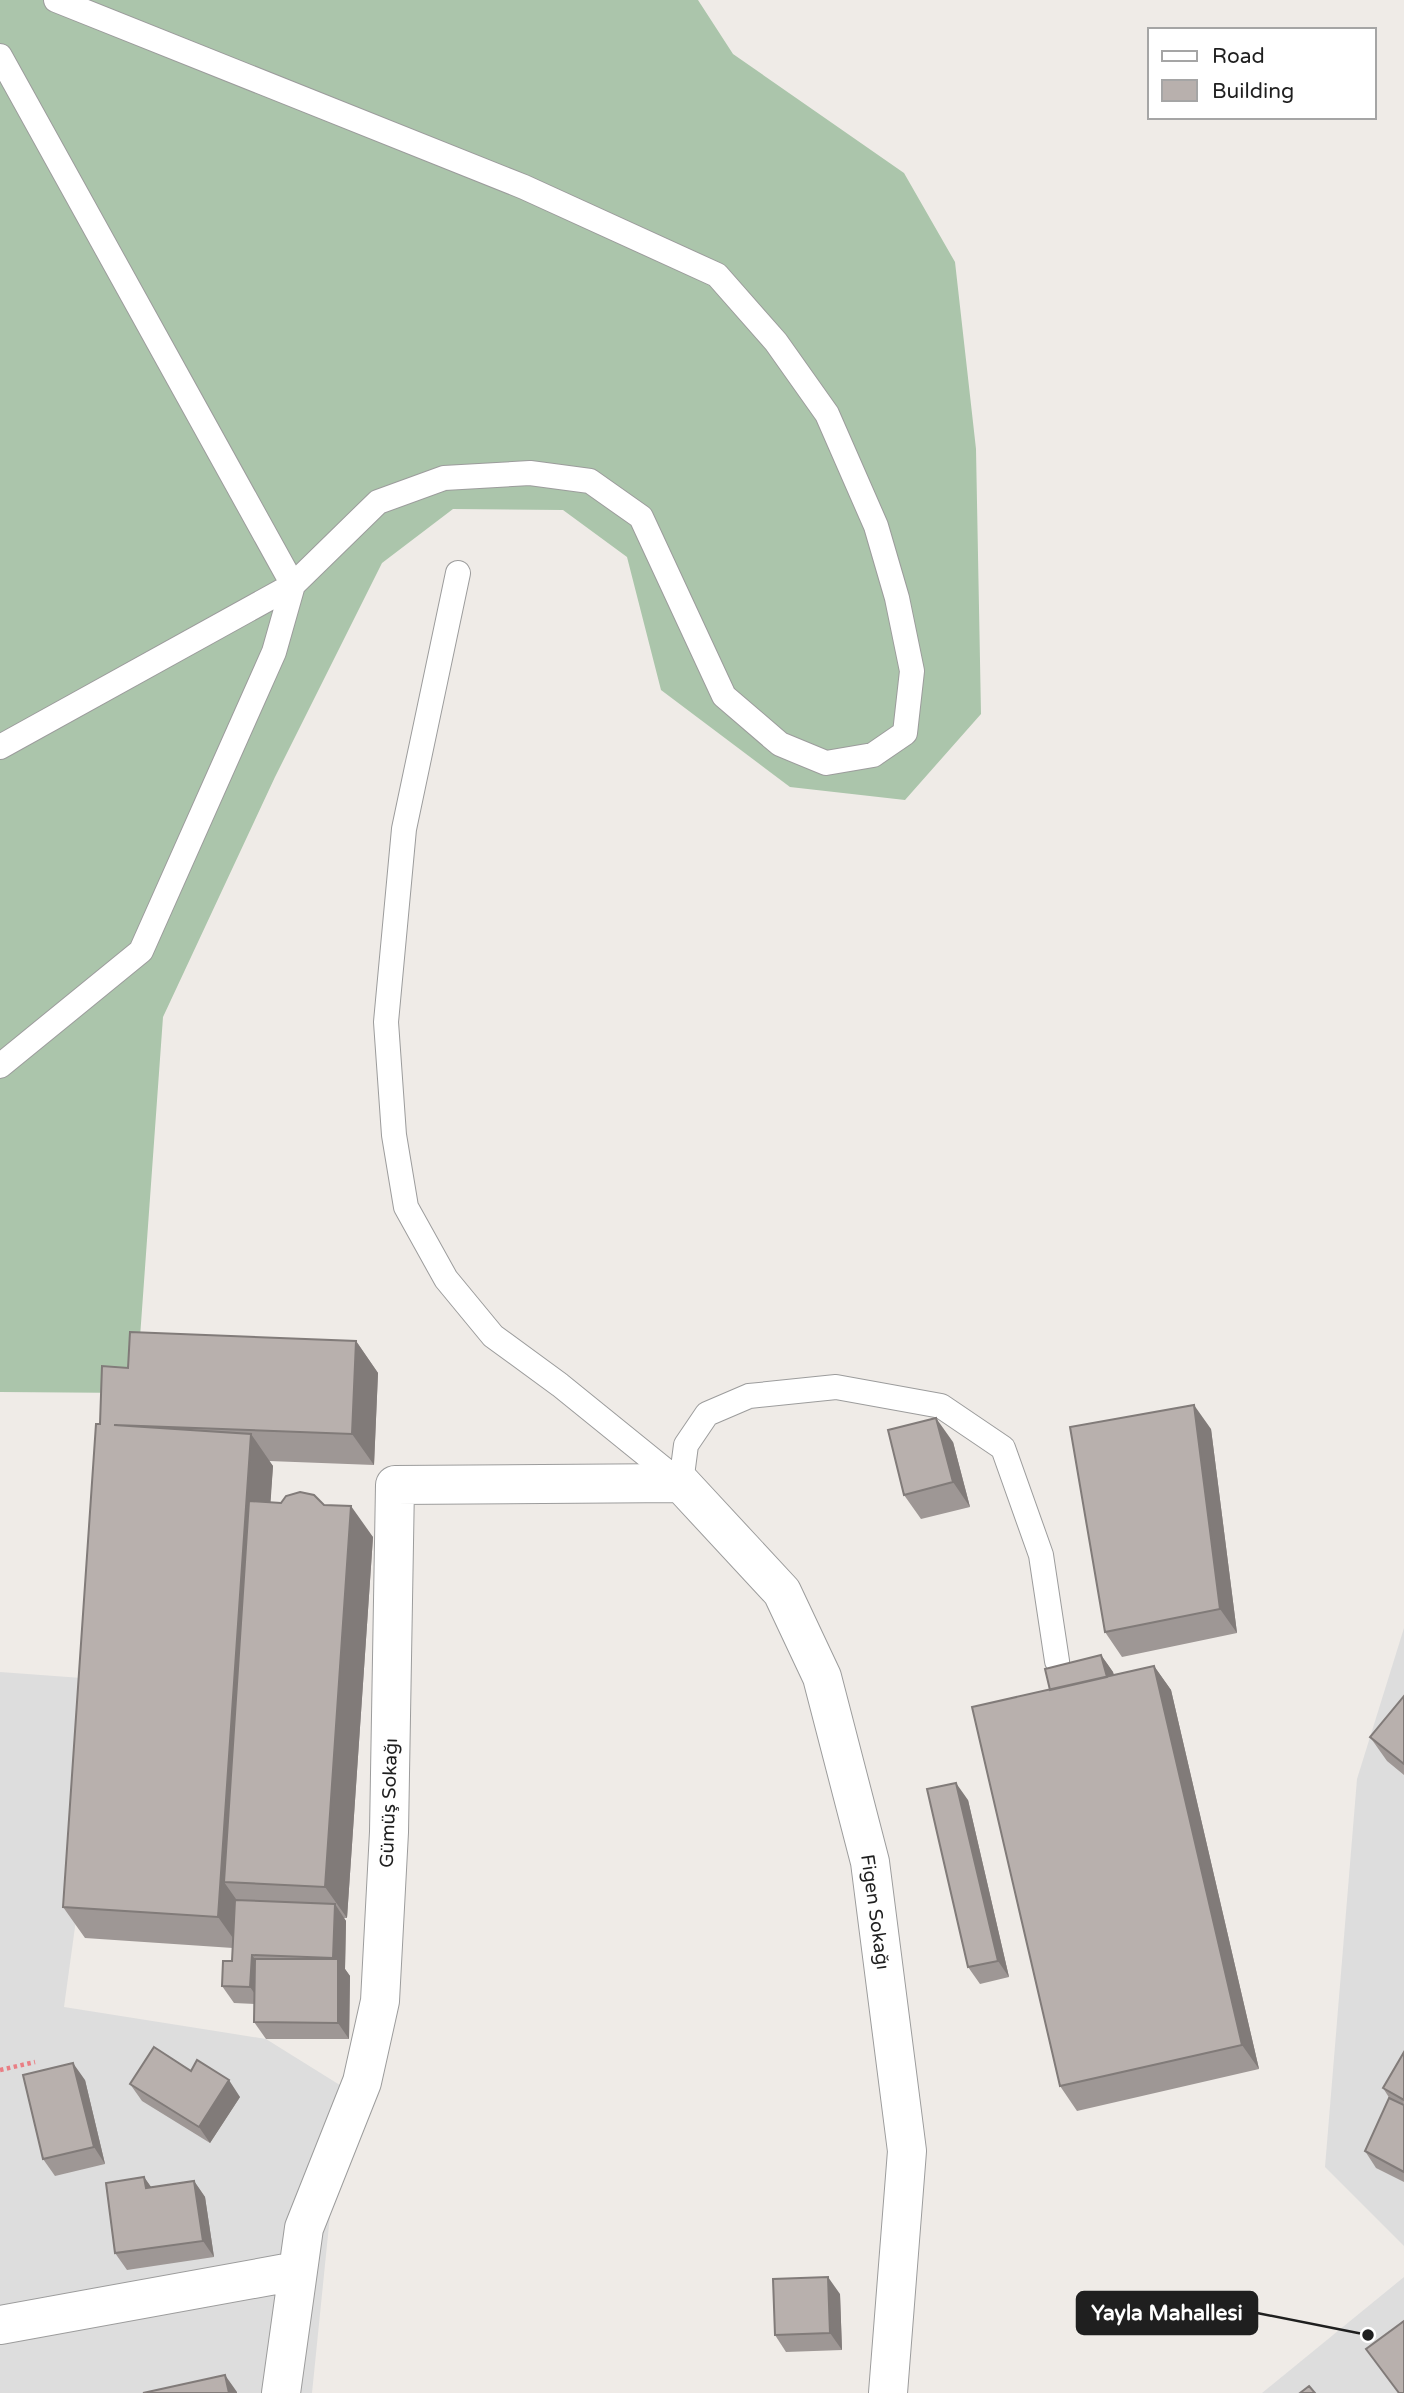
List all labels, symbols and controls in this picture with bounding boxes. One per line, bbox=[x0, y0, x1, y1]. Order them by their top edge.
legend bbox=[1148, 28, 1376, 119]
text: Road bbox=[1212, 44, 1265, 69]
text: Building bbox=[1212, 79, 1294, 104]
street label: Gümüş Sokağı bbox=[376, 1738, 402, 1868]
street label: Figen Sokağı bbox=[856, 1853, 894, 1971]
callout: Yayla Mahallesi bbox=[1077, 2292, 1257, 2334]
text: Yayla Mahallesi bbox=[1091, 2301, 1243, 2326]

